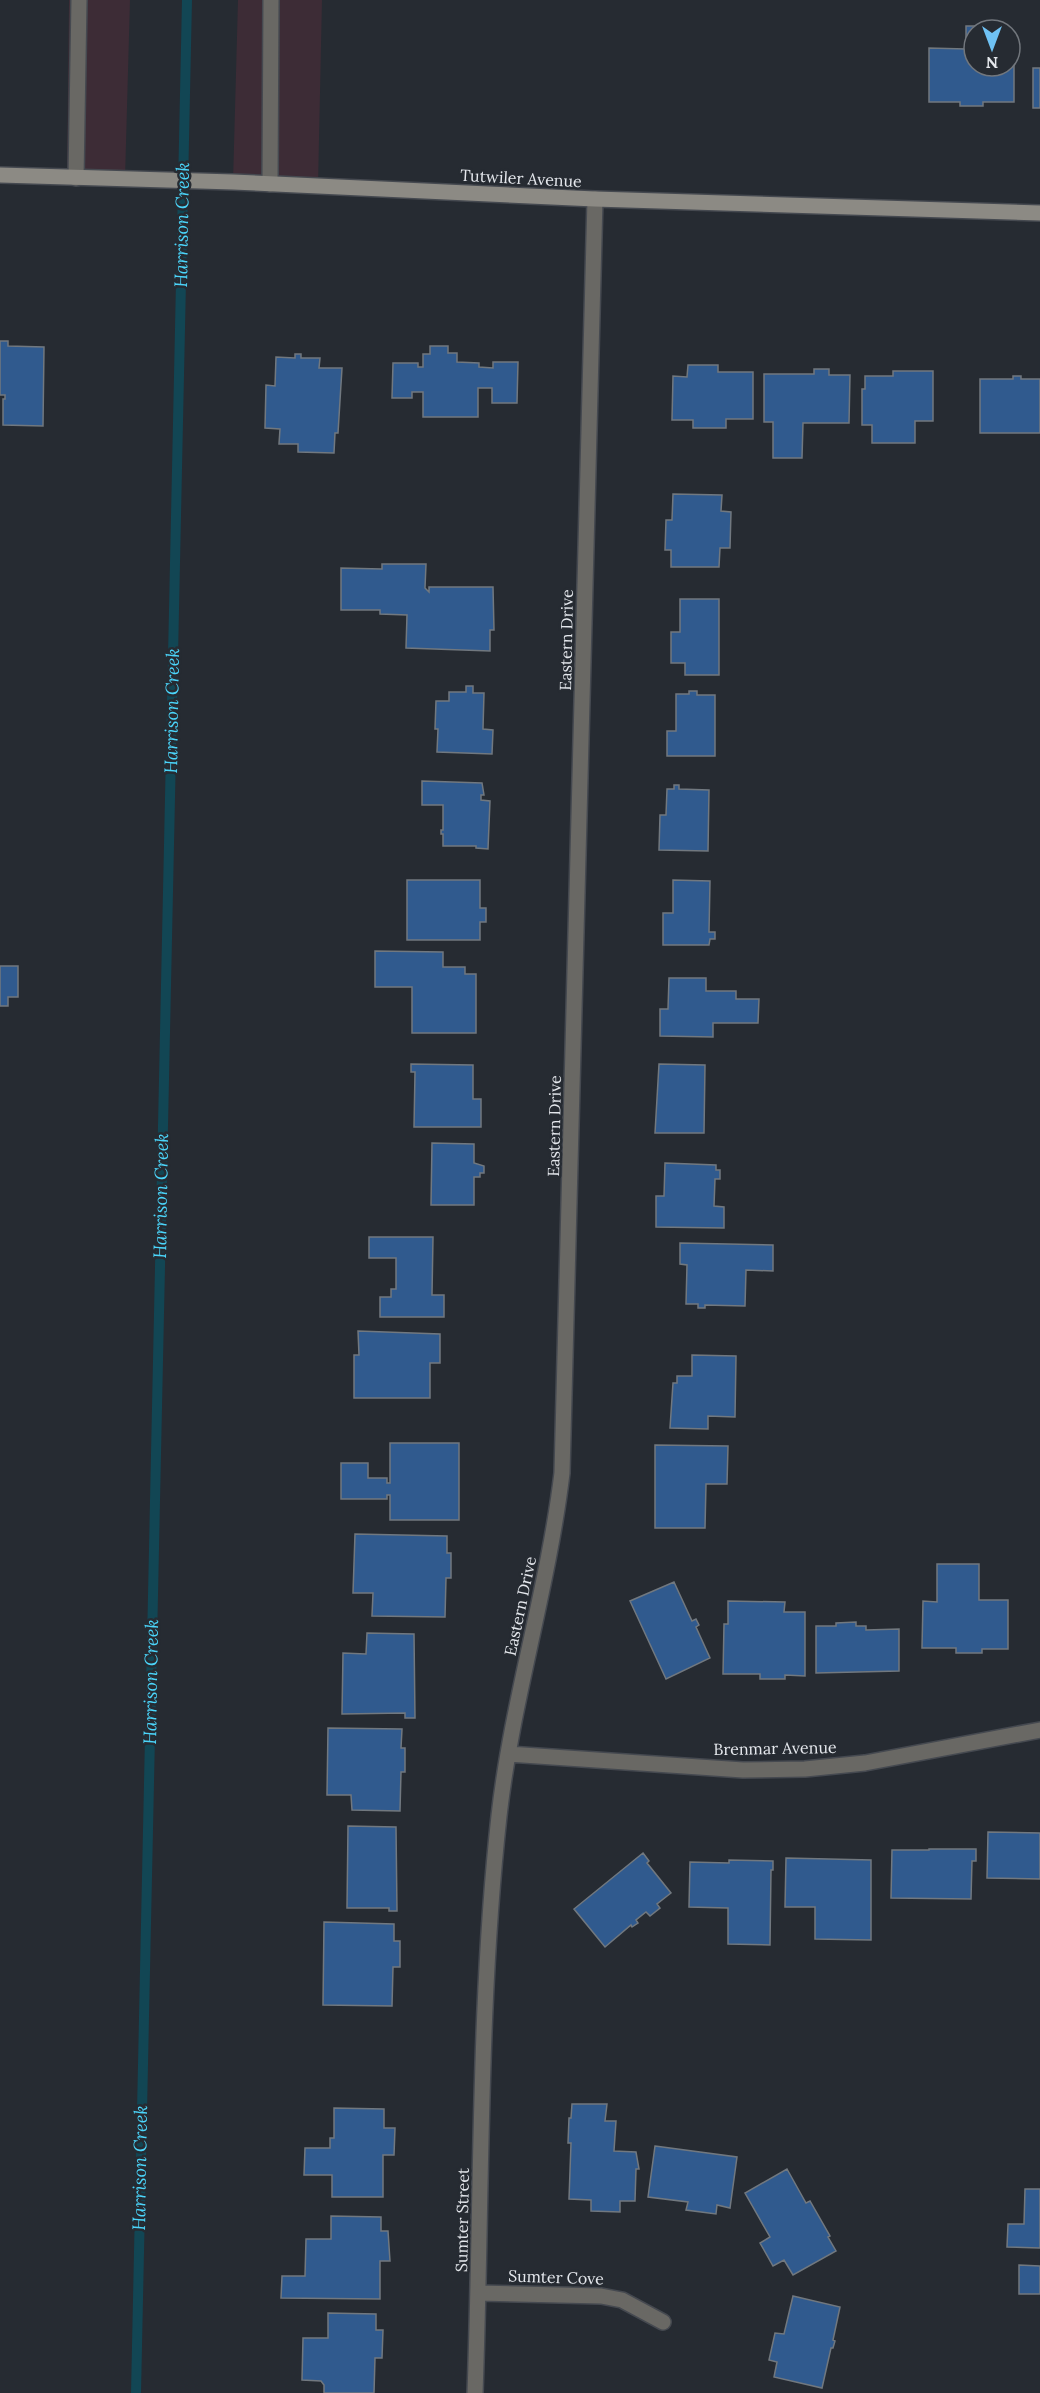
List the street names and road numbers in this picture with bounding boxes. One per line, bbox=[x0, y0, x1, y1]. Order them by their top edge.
street label: Tutwiler Avenue bbox=[460, 165, 583, 191]
street label: Eastern Drive bbox=[555, 589, 577, 691]
street label: Eastern Drive bbox=[543, 1075, 565, 1177]
street label: Eastern Drive bbox=[500, 1554, 540, 1658]
street label: Brenmar Avenue bbox=[713, 1737, 837, 1759]
street label: Sumter Street bbox=[451, 2167, 473, 2272]
street label: Sumter Cove bbox=[508, 2265, 605, 2289]

